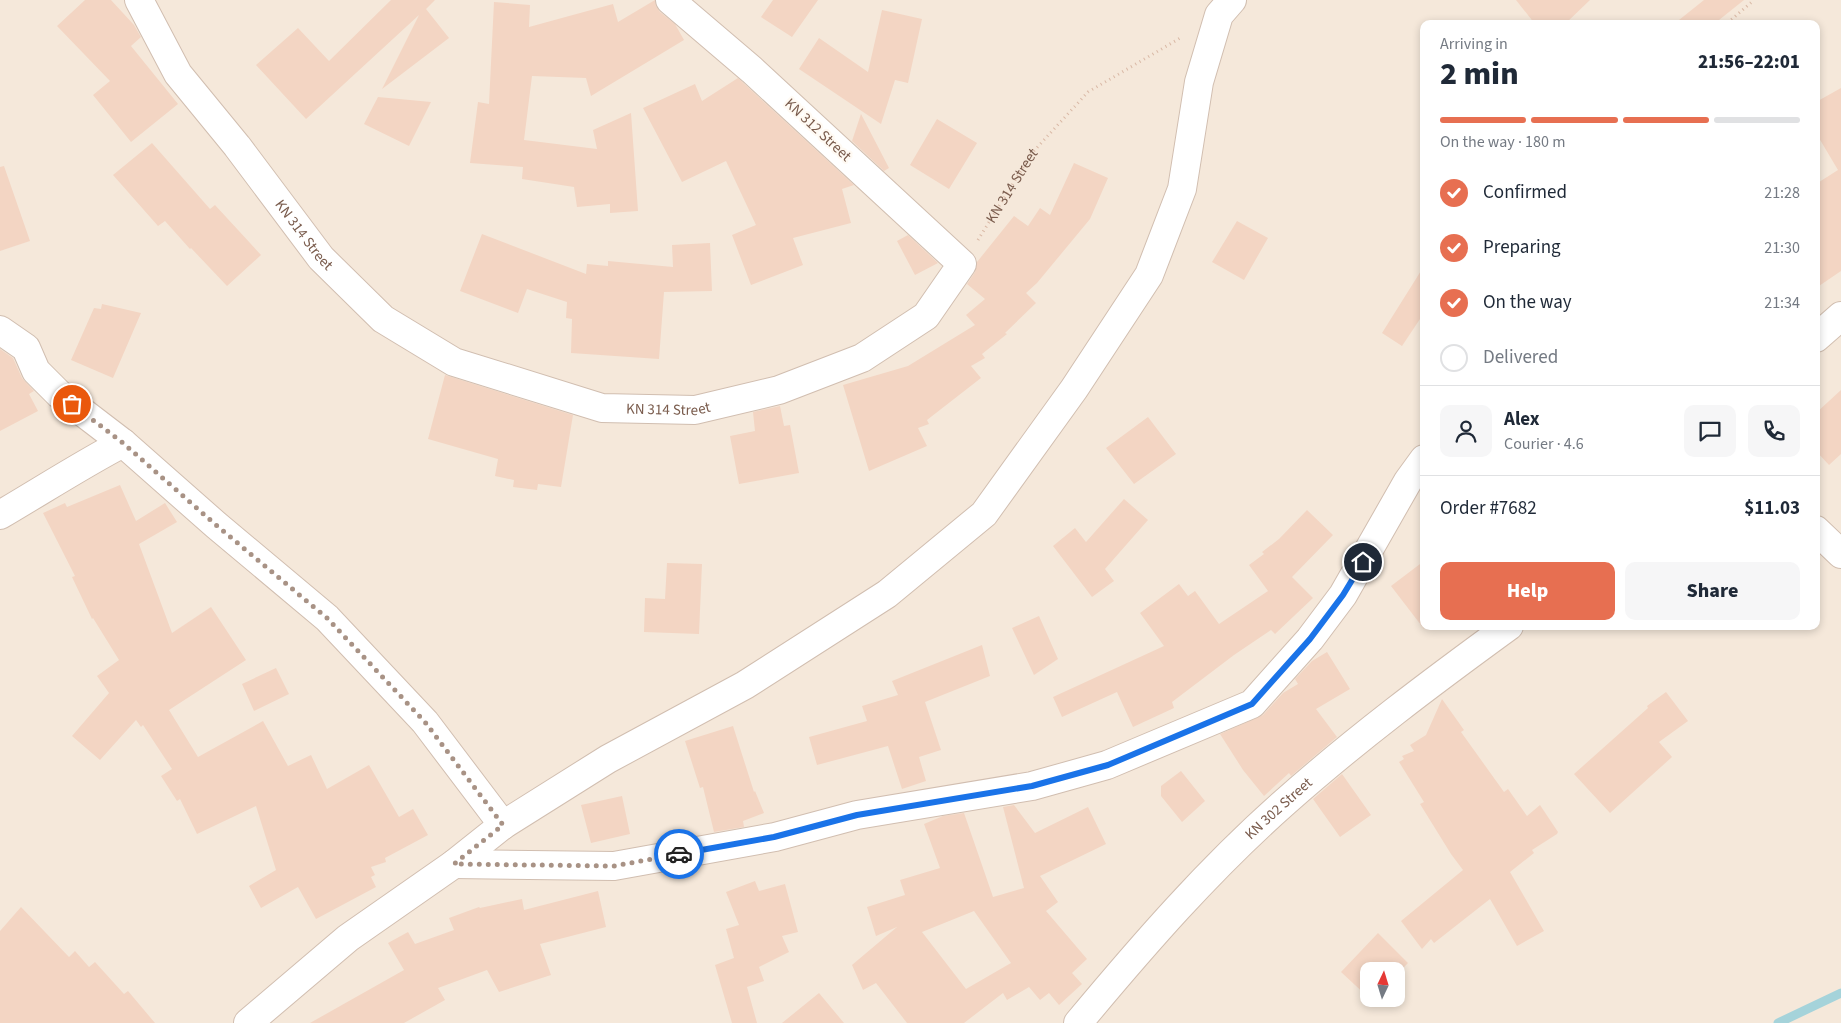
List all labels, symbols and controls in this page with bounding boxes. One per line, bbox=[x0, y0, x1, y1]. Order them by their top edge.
text: Arriving in bbox=[1440, 33, 1508, 55]
text: 21:56–22:01 bbox=[1698, 49, 1800, 76]
text: 2 min bbox=[1440, 51, 1519, 97]
street label: KN 312 Street bbox=[780, 94, 856, 166]
text: On the way · 180 m bbox=[1440, 131, 1565, 153]
street label: KN 314 Street bbox=[981, 143, 1042, 227]
icon: check bbox=[1440, 179, 1468, 207]
text: Confirmed bbox=[1483, 179, 1567, 206]
text: 21:28 bbox=[1764, 182, 1800, 204]
street label: KN 314 Street bbox=[270, 195, 338, 275]
icon: check bbox=[1440, 234, 1468, 262]
text: Preparing bbox=[1483, 234, 1561, 261]
text: 21:30 bbox=[1764, 237, 1800, 259]
icon: check bbox=[1440, 289, 1468, 317]
text: On the way bbox=[1483, 289, 1572, 316]
text: 21:34 bbox=[1764, 292, 1800, 314]
text: Delivered bbox=[1483, 344, 1558, 371]
pin bbox=[51, 383, 93, 425]
icon: bag bbox=[58, 390, 86, 418]
street label: KN 314 Street bbox=[626, 396, 713, 421]
button: person bbox=[1440, 405, 1492, 457]
button: chat bbox=[1684, 405, 1736, 457]
button: phone bbox=[1748, 405, 1800, 457]
text: Alex bbox=[1504, 406, 1540, 433]
text: Courier · 4.6 bbox=[1504, 433, 1584, 455]
text: Order #7682 bbox=[1440, 495, 1537, 522]
text: $11.03 bbox=[1744, 495, 1800, 522]
pin bbox=[1342, 541, 1384, 583]
icon: home bbox=[1349, 548, 1377, 576]
button: Help bbox=[1440, 562, 1615, 620]
button: Share bbox=[1625, 562, 1800, 620]
street label: KN 302 Street bbox=[1240, 772, 1317, 844]
courier bbox=[654, 829, 704, 879]
icon: car bbox=[665, 840, 693, 868]
north arrow bbox=[1360, 962, 1405, 1008]
map controls bbox=[1360, 962, 1405, 1007]

